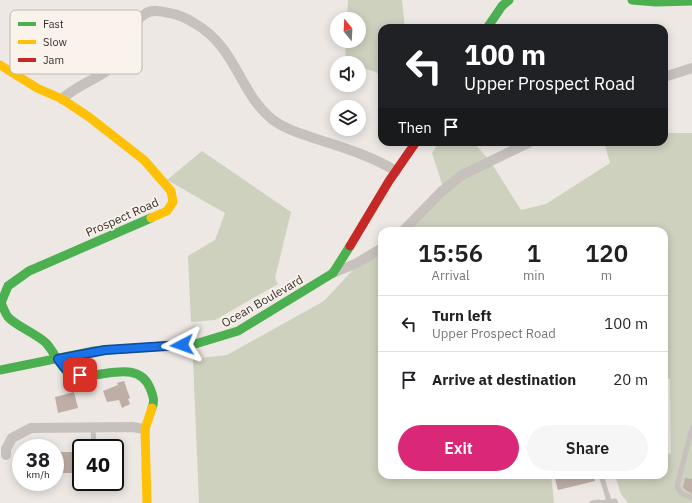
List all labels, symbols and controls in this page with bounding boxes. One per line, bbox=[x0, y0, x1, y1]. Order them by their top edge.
legend bbox=[10, 10, 142, 74]
north arrow bbox=[330, 12, 366, 48]
map controls bbox=[330, 12, 366, 136]
text: Fast bbox=[43, 17, 64, 31]
text: Slow bbox=[43, 35, 67, 49]
text: 100 m bbox=[464, 36, 546, 73]
icon: left bbox=[398, 40, 450, 92]
text: Jam bbox=[43, 53, 64, 67]
button: sound bbox=[330, 56, 366, 92]
text: Upper Prospect Road bbox=[464, 72, 635, 95]
button: layers bbox=[330, 100, 366, 136]
icon: arrive bbox=[440, 116, 462, 138]
text: Then bbox=[398, 118, 432, 137]
street label: Prospect Road bbox=[83, 194, 161, 240]
text: 15:56 bbox=[418, 237, 483, 269]
text: 1 bbox=[527, 237, 541, 269]
text: 120 bbox=[585, 237, 628, 269]
text: Arrival bbox=[432, 267, 469, 284]
text: min bbox=[523, 267, 545, 284]
text: m bbox=[601, 267, 612, 284]
street label: Ocean Boulevard bbox=[219, 272, 305, 330]
text: Turn left bbox=[432, 306, 492, 325]
icon: left bbox=[398, 313, 420, 335]
text: 100 m bbox=[604, 314, 648, 333]
position arrow bbox=[161, 324, 203, 366]
text: Upper Prospect Road bbox=[432, 325, 556, 342]
pin bbox=[63, 358, 97, 392]
icon: arrive bbox=[69, 364, 91, 386]
icon: arrive bbox=[398, 369, 420, 391]
text: Arrive at destination bbox=[432, 370, 576, 389]
text: 20 m bbox=[613, 370, 648, 389]
button: Exit bbox=[398, 425, 519, 471]
button: Share bbox=[527, 425, 648, 471]
speed limit sign: 40 bbox=[72, 439, 124, 491]
text: 38 bbox=[26, 446, 50, 473]
text: km/h bbox=[26, 468, 50, 481]

